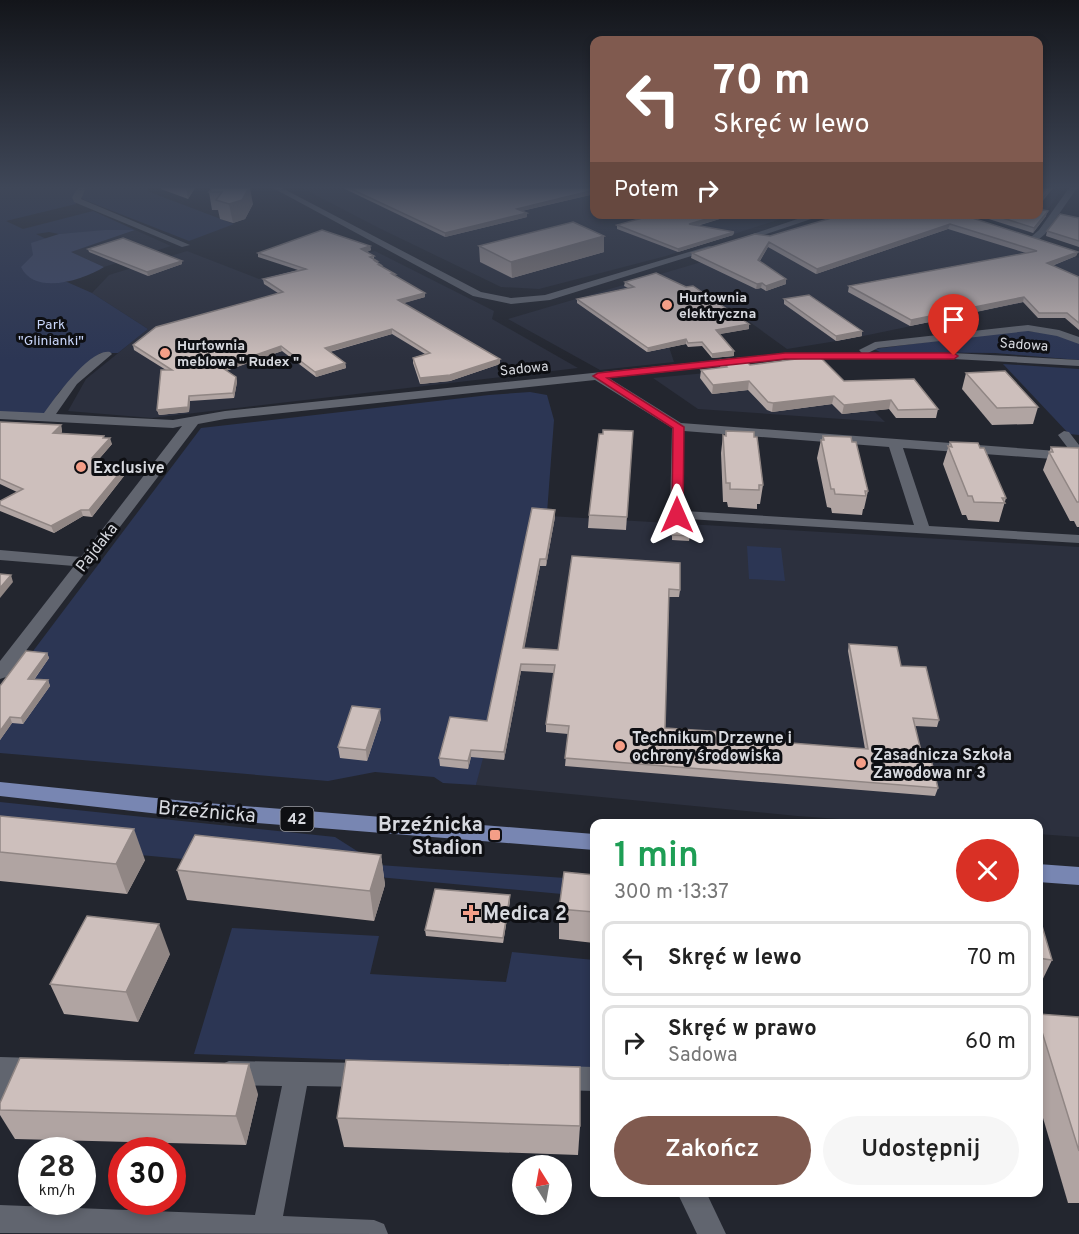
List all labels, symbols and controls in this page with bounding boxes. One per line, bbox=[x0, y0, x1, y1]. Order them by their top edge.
text: 70 m bbox=[713, 56, 811, 109]
icon: left bbox=[614, 60, 692, 138]
text: Skręć w lewo bbox=[713, 108, 869, 142]
icon: right bbox=[691, 174, 724, 207]
text: Potem bbox=[614, 177, 679, 204]
place label: Hurtownia elektryczna bbox=[679, 290, 756, 323]
pin bbox=[928, 294, 979, 356]
marker: Hurtownia elektryczna bbox=[660, 298, 674, 312]
icon: arrive bbox=[937, 303, 970, 336]
park label: Park "Glinianki" bbox=[18, 317, 84, 350]
street label: Sadowa bbox=[999, 335, 1049, 356]
place label: Hurtownia meblowa " Rudex " bbox=[177, 338, 299, 371]
marker: Hurtownia meblowa " Rudex " bbox=[158, 346, 172, 360]
street label: Sadowa bbox=[499, 358, 549, 380]
place label: Exclusive bbox=[93, 459, 165, 479]
marker: Exclusive bbox=[74, 460, 88, 474]
position arrow bbox=[645, 483, 709, 547]
street label: Pajdaka bbox=[72, 520, 123, 577]
place label: Technikum Drzewne i ochrony środowiska bbox=[632, 729, 792, 767]
marker: Technikum Drzewne i ochrony środowiska bbox=[613, 739, 627, 753]
place label: Zasadnicza Szkoła Zawodowa nr 3 bbox=[873, 746, 1012, 784]
marker: Zasadnicza Szkoła Zawodowa nr 3 bbox=[854, 756, 868, 770]
street label: Brzeźnicka bbox=[157, 796, 257, 830]
road number: 42 bbox=[280, 807, 314, 831]
place label: Brzeźnicka Stadion bbox=[378, 813, 483, 862]
marker: Brzeźnicka Stadion bbox=[488, 828, 502, 842]
text: 1 min bbox=[614, 834, 699, 880]
button: close bbox=[956, 839, 1019, 902]
text: 300 m · 13:37 bbox=[614, 880, 729, 906]
place label: Medica 2 bbox=[483, 902, 567, 928]
marker: Medica 2 bbox=[464, 906, 478, 920]
icon: left bbox=[617, 942, 650, 975]
text: Skręć w lewo bbox=[668, 945, 802, 972]
text: 70 m bbox=[967, 945, 1016, 972]
text: Skręć w prawo bbox=[668, 1016, 817, 1043]
icon: right bbox=[617, 1026, 650, 1059]
text: 60 m bbox=[965, 1029, 1016, 1056]
text: Sadowa bbox=[668, 1043, 738, 1069]
button: Zakończ bbox=[614, 1116, 811, 1185]
button: Udostępnij bbox=[823, 1116, 1019, 1185]
speed limit sign: 30 bbox=[108, 1137, 186, 1215]
text: 28 bbox=[38, 1150, 76, 1187]
north arrow bbox=[512, 1155, 572, 1215]
map controls bbox=[512, 1155, 572, 1215]
text: km/h bbox=[39, 1182, 75, 1201]

